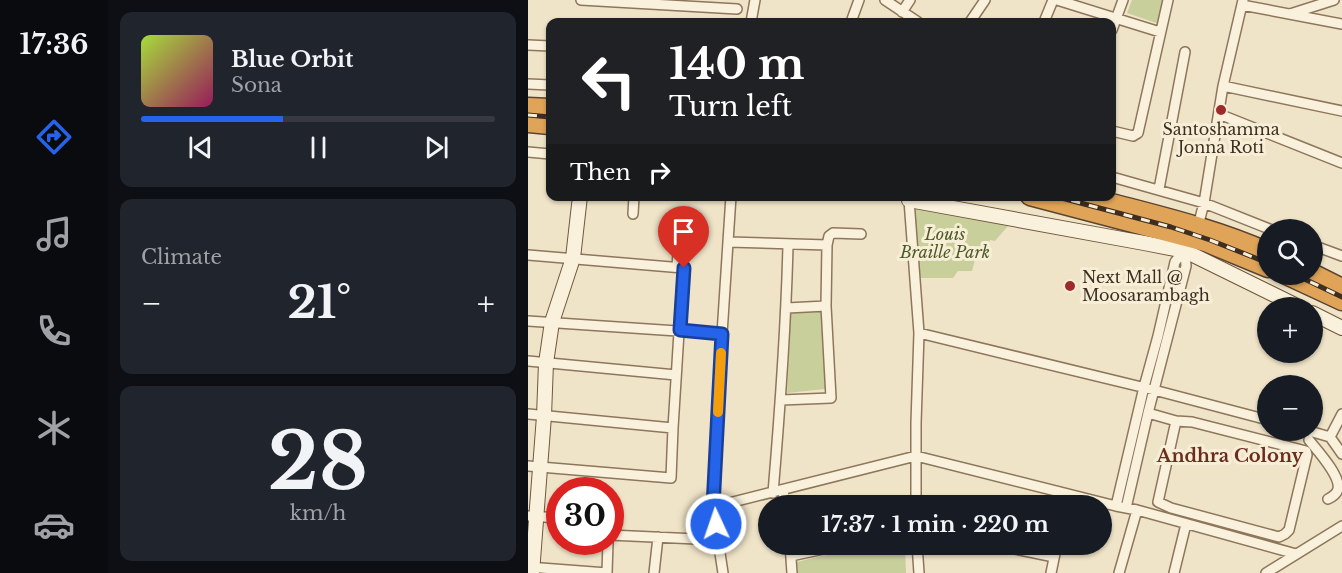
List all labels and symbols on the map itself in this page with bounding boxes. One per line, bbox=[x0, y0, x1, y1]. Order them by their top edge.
marker: Santoshamma Jonna Roti bbox=[1214, 103, 1228, 117]
place label: Santoshamma Jonna Roti bbox=[1162, 119, 1280, 157]
pin bbox=[658, 206, 709, 268]
park label: Louis Braille Park bbox=[899, 224, 990, 262]
place label: Next Mall @ Moosarambagh bbox=[1082, 267, 1210, 305]
marker: Next Mall @ Moosarambagh bbox=[1063, 279, 1077, 293]
district label: Andhra Colony bbox=[1156, 445, 1304, 467]
speed limit sign: 30 bbox=[546, 477, 624, 555]
position arrow bbox=[684, 492, 748, 556]

